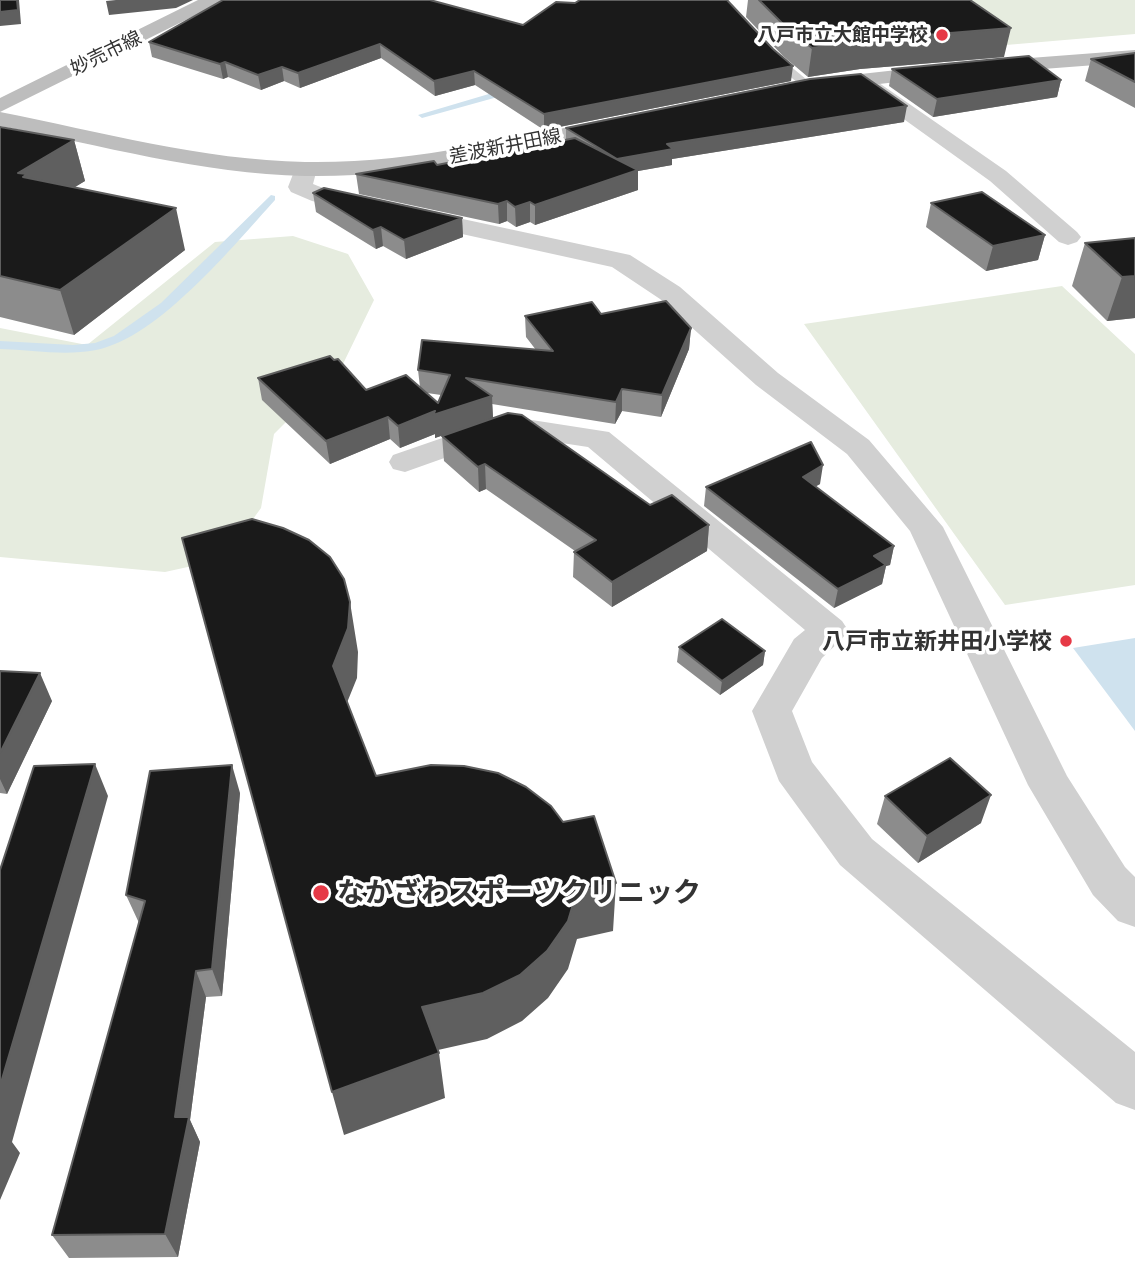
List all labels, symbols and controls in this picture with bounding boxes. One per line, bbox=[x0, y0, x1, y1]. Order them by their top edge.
place label: 八戸市立大館中学校 bbox=[757, 24, 928, 46]
street label: 妙売市線 bbox=[67, 26, 145, 80]
marker: 八戸市立大館中学校 bbox=[934, 27, 950, 43]
street label: 差波新井田線 bbox=[447, 124, 563, 168]
place label: 八戸市立新井田小学校 bbox=[822, 627, 1052, 655]
marker: 八戸市立新井田小学校 bbox=[1058, 633, 1074, 649]
place label: なかざわスポーツクリニック bbox=[337, 876, 701, 910]
marker: なかざわスポーツクリニック bbox=[311, 883, 331, 903]

